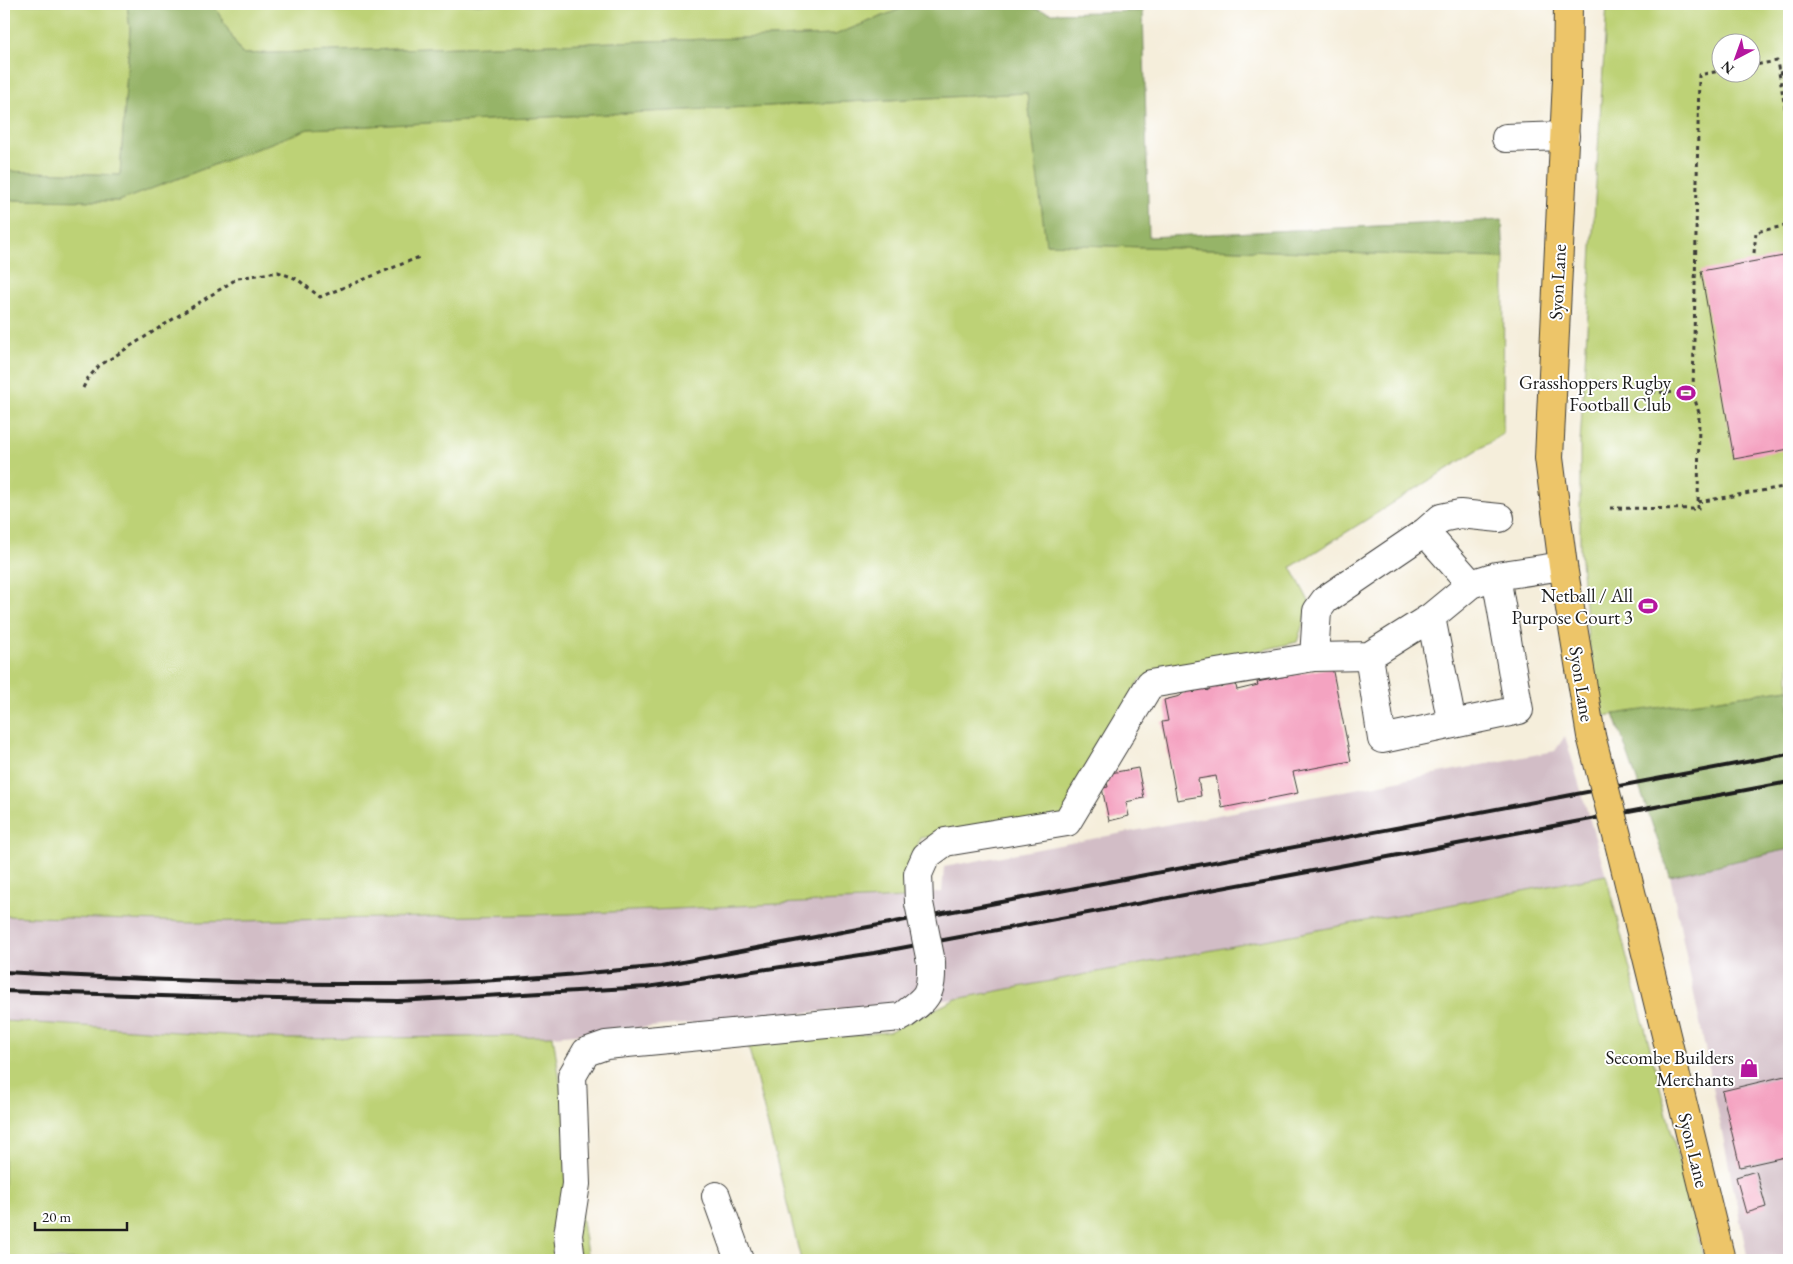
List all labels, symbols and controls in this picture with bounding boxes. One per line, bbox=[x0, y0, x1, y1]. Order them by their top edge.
north arrow bbox=[1710, 32, 1760, 82]
text: N bbox=[1717, 57, 1738, 78]
street label: Syon Lane bbox=[1543, 243, 1572, 321]
place label: Grasshoppers Rugby Football Club bbox=[1519, 370, 1672, 417]
sports icon: Grasshoppers Rugby Football Club bbox=[1675, 382, 1697, 404]
place label: Netball / All Purpose Court 3 bbox=[1511, 583, 1633, 630]
sports icon: Netball / All Purpose Court 3 bbox=[1637, 595, 1659, 617]
street label: Syon Lane bbox=[1563, 645, 1600, 724]
place label: Secombe Builders Merchants bbox=[1606, 1045, 1734, 1092]
shop icon: Secombe Builders Merchants bbox=[1738, 1057, 1760, 1079]
street label: Syon Lane bbox=[1672, 1110, 1715, 1190]
scale bar bbox=[35, 1199, 128, 1231]
text: 20 m bbox=[42, 1207, 71, 1226]

